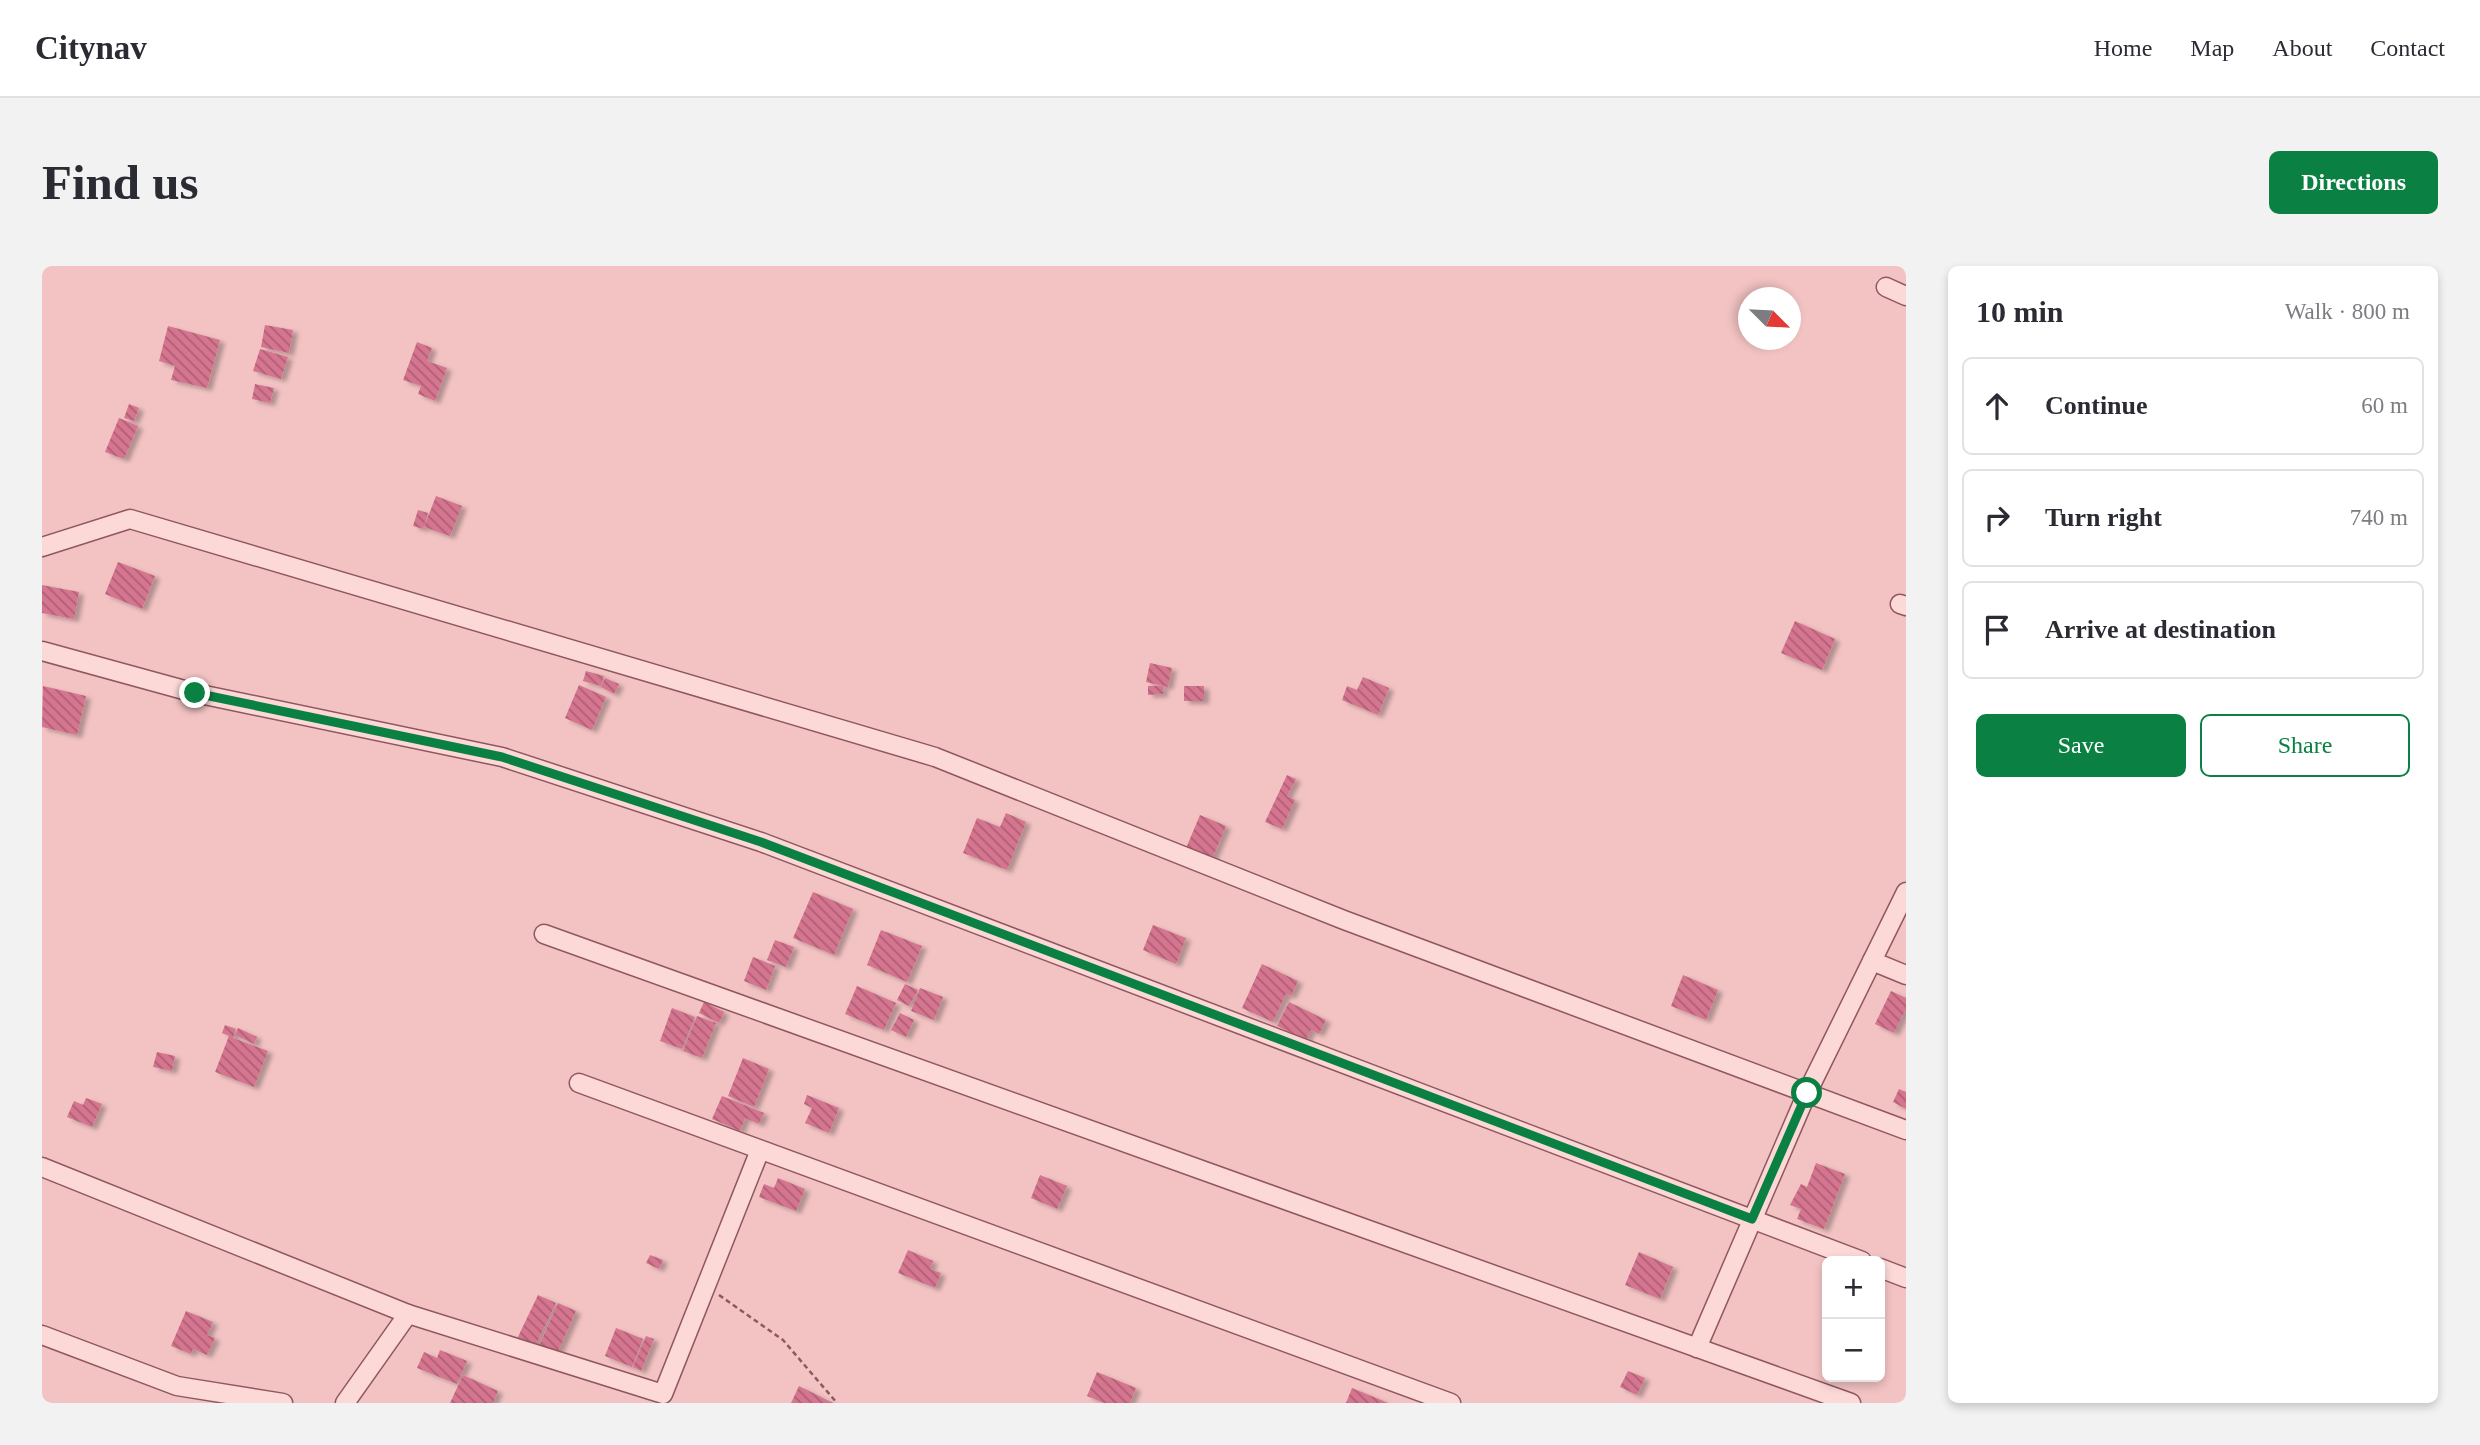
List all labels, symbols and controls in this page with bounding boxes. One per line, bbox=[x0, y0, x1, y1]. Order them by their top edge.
text: Citynav bbox=[35, 30, 147, 66]
text: Home bbox=[2094, 35, 2152, 61]
text: Map bbox=[2190, 35, 2234, 61]
text: About bbox=[2272, 35, 2332, 61]
text: Contact bbox=[2370, 35, 2445, 61]
button: Directions bbox=[2269, 151, 2438, 214]
text: Find us bbox=[42, 155, 199, 210]
north arrow bbox=[1738, 287, 1801, 350]
text: 10 min bbox=[1976, 295, 2064, 328]
text: Walk · 800 m bbox=[2285, 299, 2410, 324]
icon: ahead bbox=[1978, 387, 2016, 425]
text: Continue bbox=[2045, 391, 2148, 420]
text: 60 m bbox=[2361, 393, 2408, 418]
icon: right bbox=[1978, 499, 2016, 537]
text: Turn right bbox=[2045, 503, 2162, 532]
text: 740 m bbox=[2350, 505, 2408, 530]
icon: arrive bbox=[1978, 611, 2016, 649]
text: Arrive at destination bbox=[2045, 615, 2276, 644]
route end bbox=[179, 677, 210, 708]
button: Save bbox=[1976, 714, 2186, 777]
button: Share bbox=[2200, 714, 2410, 777]
route start bbox=[1791, 1077, 1822, 1108]
map controls bbox=[1822, 1256, 1885, 1382]
button: + bbox=[1822, 1256, 1885, 1319]
button: − bbox=[1822, 1319, 1885, 1382]

